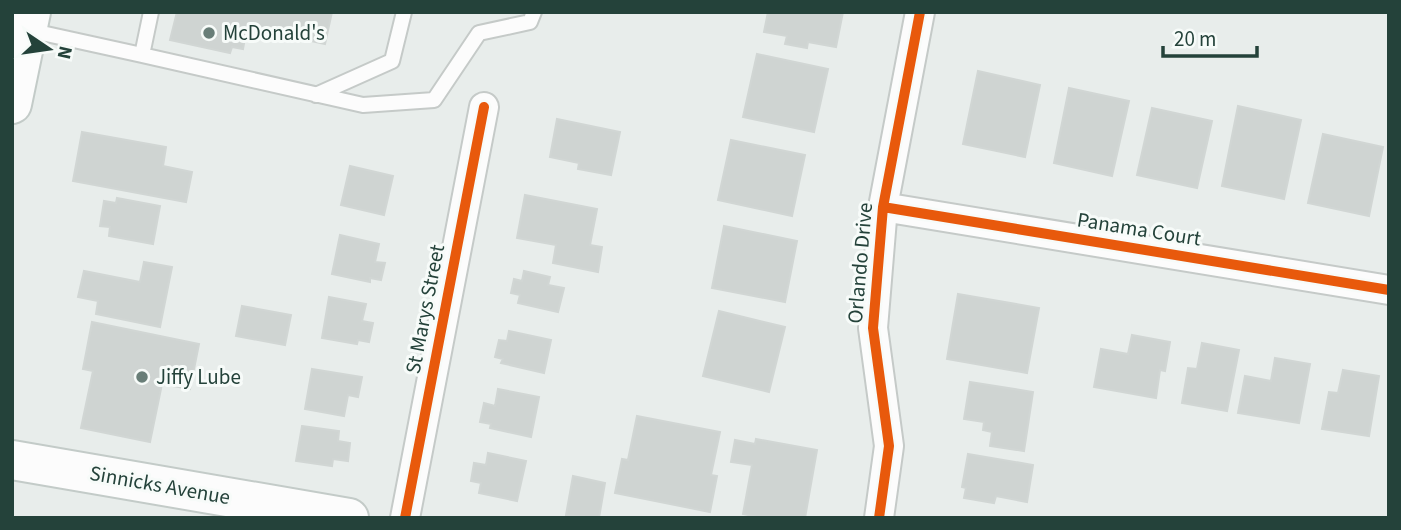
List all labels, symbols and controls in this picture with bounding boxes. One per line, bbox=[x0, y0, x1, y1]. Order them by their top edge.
north arrow bbox=[14, 14, 84, 84]
scale bar bbox=[1163, 14, 1258, 58]
place label: McDonald's bbox=[223, 18, 325, 48]
text: 20 m bbox=[1174, 24, 1216, 54]
marker: McDonald's bbox=[201, 25, 217, 41]
text: N bbox=[50, 43, 79, 62]
street label: Orlando Drive bbox=[840, 201, 880, 325]
street label: Panama Court bbox=[1075, 204, 1203, 254]
street label: St Marys Street bbox=[398, 242, 452, 376]
place label: Jiffy Lube bbox=[156, 362, 241, 392]
marker: Jiffy Lube bbox=[134, 369, 150, 385]
street label: Sinnicks Avenue bbox=[87, 458, 233, 512]

